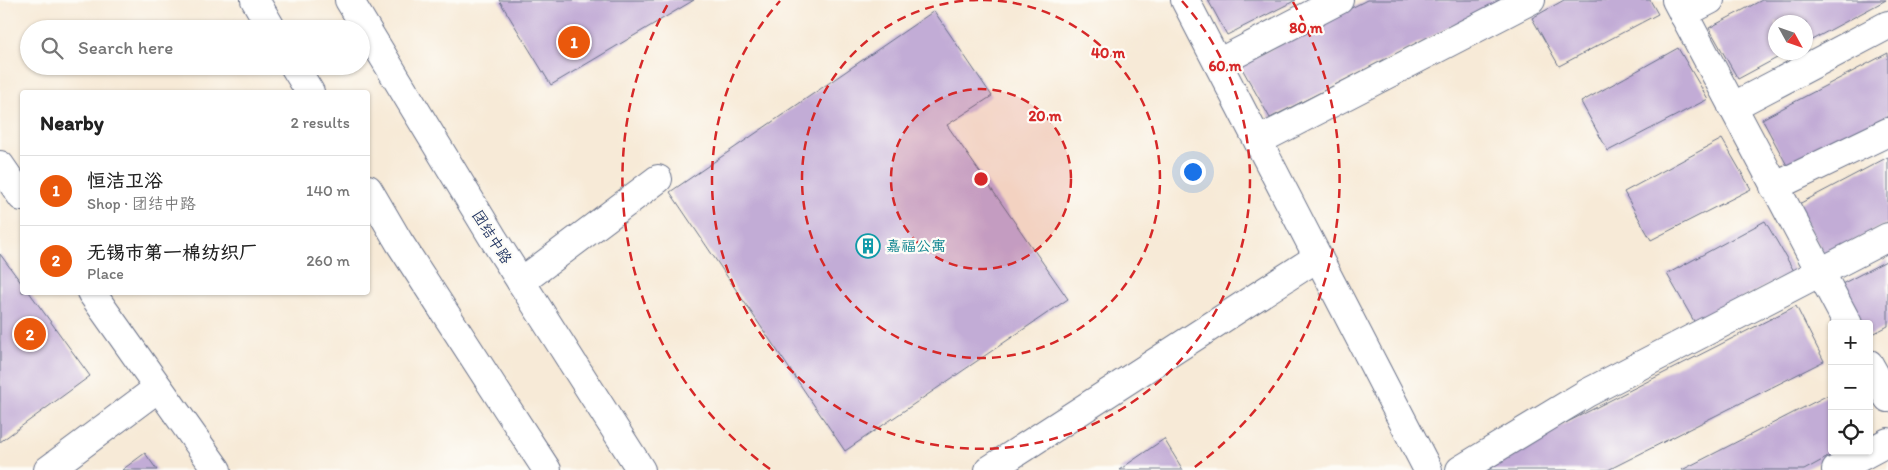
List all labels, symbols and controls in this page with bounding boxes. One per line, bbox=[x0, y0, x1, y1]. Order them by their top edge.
north arrow bbox=[1768, 15, 1813, 60]
text: 80 m bbox=[1289, 19, 1323, 37]
search box bbox=[20, 20, 370, 75]
pin: 1 bbox=[558, 23, 590, 61]
icon: search bbox=[38, 34, 66, 62]
text: Search here bbox=[78, 36, 173, 59]
text: 40 m bbox=[1091, 44, 1126, 62]
text: 60 m bbox=[1208, 57, 1242, 75]
text: 20 m bbox=[1028, 107, 1062, 125]
text: Nearby bbox=[40, 110, 104, 135]
text: 2 results bbox=[290, 113, 350, 132]
your location bbox=[1180, 159, 1206, 185]
text: 恒洁卫浴 bbox=[87, 169, 163, 192]
centre of rings bbox=[972, 170, 990, 188]
text: 1 bbox=[52, 181, 60, 200]
text: 140 m bbox=[306, 181, 350, 200]
text: Shop · 团结中路 bbox=[87, 194, 196, 213]
street label: 团结中路 bbox=[468, 207, 516, 267]
building icon: 嘉福公寓 bbox=[855, 233, 881, 259]
place label: 嘉福公寓 bbox=[886, 237, 946, 255]
text: 无锡市第一棉纺织厂 bbox=[87, 241, 258, 264]
text: 2 bbox=[52, 251, 60, 270]
text: 260 m bbox=[306, 251, 350, 270]
text: Place bbox=[87, 264, 124, 283]
pin: 2 bbox=[14, 315, 46, 353]
map controls bbox=[1828, 320, 1873, 455]
button: + bbox=[1828, 320, 1873, 365]
button: − bbox=[1828, 365, 1873, 410]
button: locate bbox=[1828, 410, 1873, 455]

